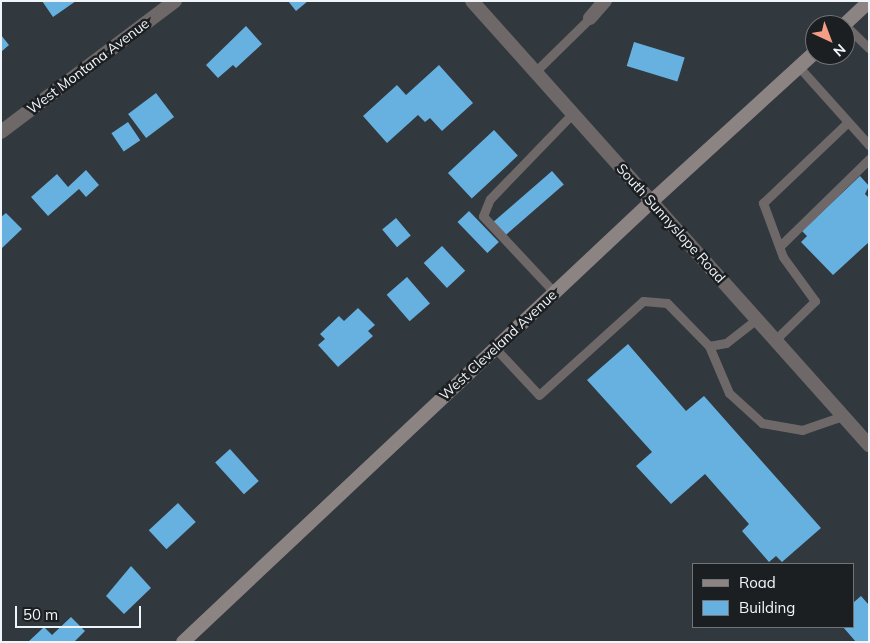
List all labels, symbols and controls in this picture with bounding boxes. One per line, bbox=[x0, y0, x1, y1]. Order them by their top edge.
street label: West Montana Avenue bbox=[24, 15, 152, 117]
north arrow bbox=[805, 15, 855, 65]
text: N bbox=[830, 40, 850, 60]
street label: South Sunnyslope Road bbox=[613, 160, 729, 286]
street label: West Cleveland Avenue bbox=[436, 286, 560, 404]
legend bbox=[692, 563, 855, 628]
text: Road bbox=[739, 573, 776, 592]
scale bar bbox=[18, 596, 144, 628]
text: Building bbox=[739, 598, 795, 617]
text: 50 m bbox=[23, 605, 58, 624]

